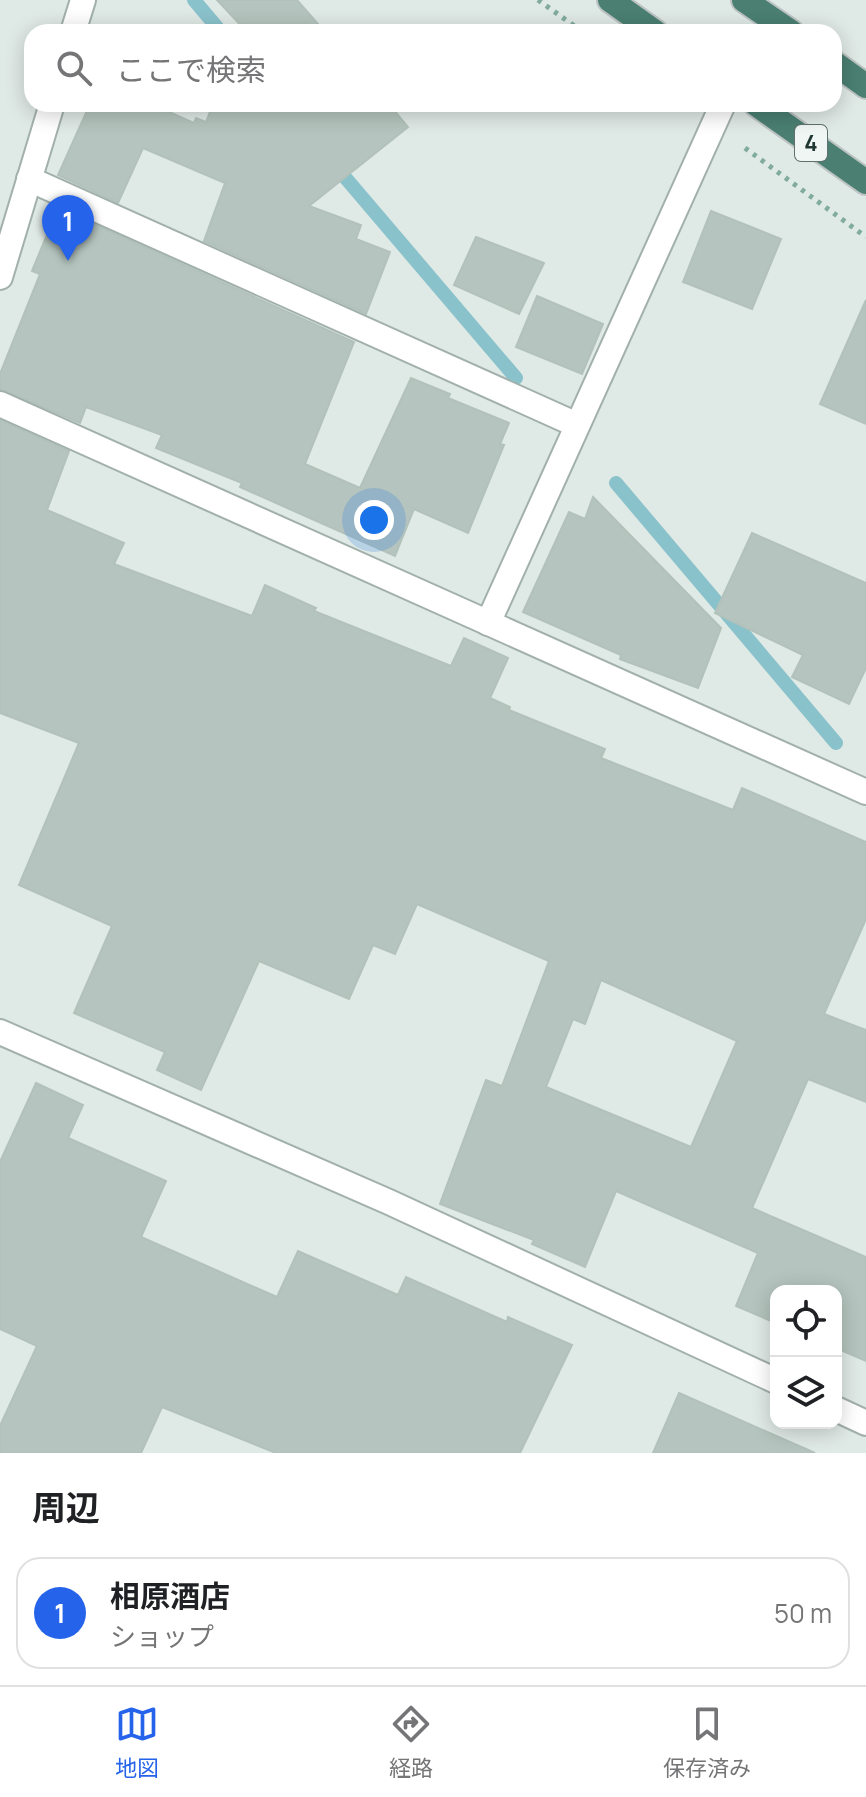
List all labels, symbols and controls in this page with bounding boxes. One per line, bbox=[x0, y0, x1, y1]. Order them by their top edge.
search box bbox=[24, 24, 842, 112]
icon: search bbox=[52, 46, 96, 90]
text: ここで検索 bbox=[116, 49, 266, 90]
road number: 4 bbox=[795, 125, 827, 161]
pin: 1 bbox=[42, 195, 94, 261]
your location bbox=[354, 500, 394, 540]
map controls bbox=[770, 1285, 842, 1429]
button: locate bbox=[770, 1285, 842, 1357]
button: layers bbox=[770, 1357, 842, 1429]
text: 周辺 bbox=[32, 1484, 100, 1530]
text: 相原酒店 bbox=[110, 1575, 230, 1616]
text: 1 bbox=[54, 1595, 66, 1631]
text: 50 m bbox=[774, 1595, 832, 1631]
text: ショップ bbox=[110, 1618, 214, 1654]
tab: 地図 bbox=[115, 1702, 159, 1783]
tab: 経路 bbox=[389, 1702, 433, 1783]
tab: 保存済み bbox=[663, 1702, 751, 1783]

